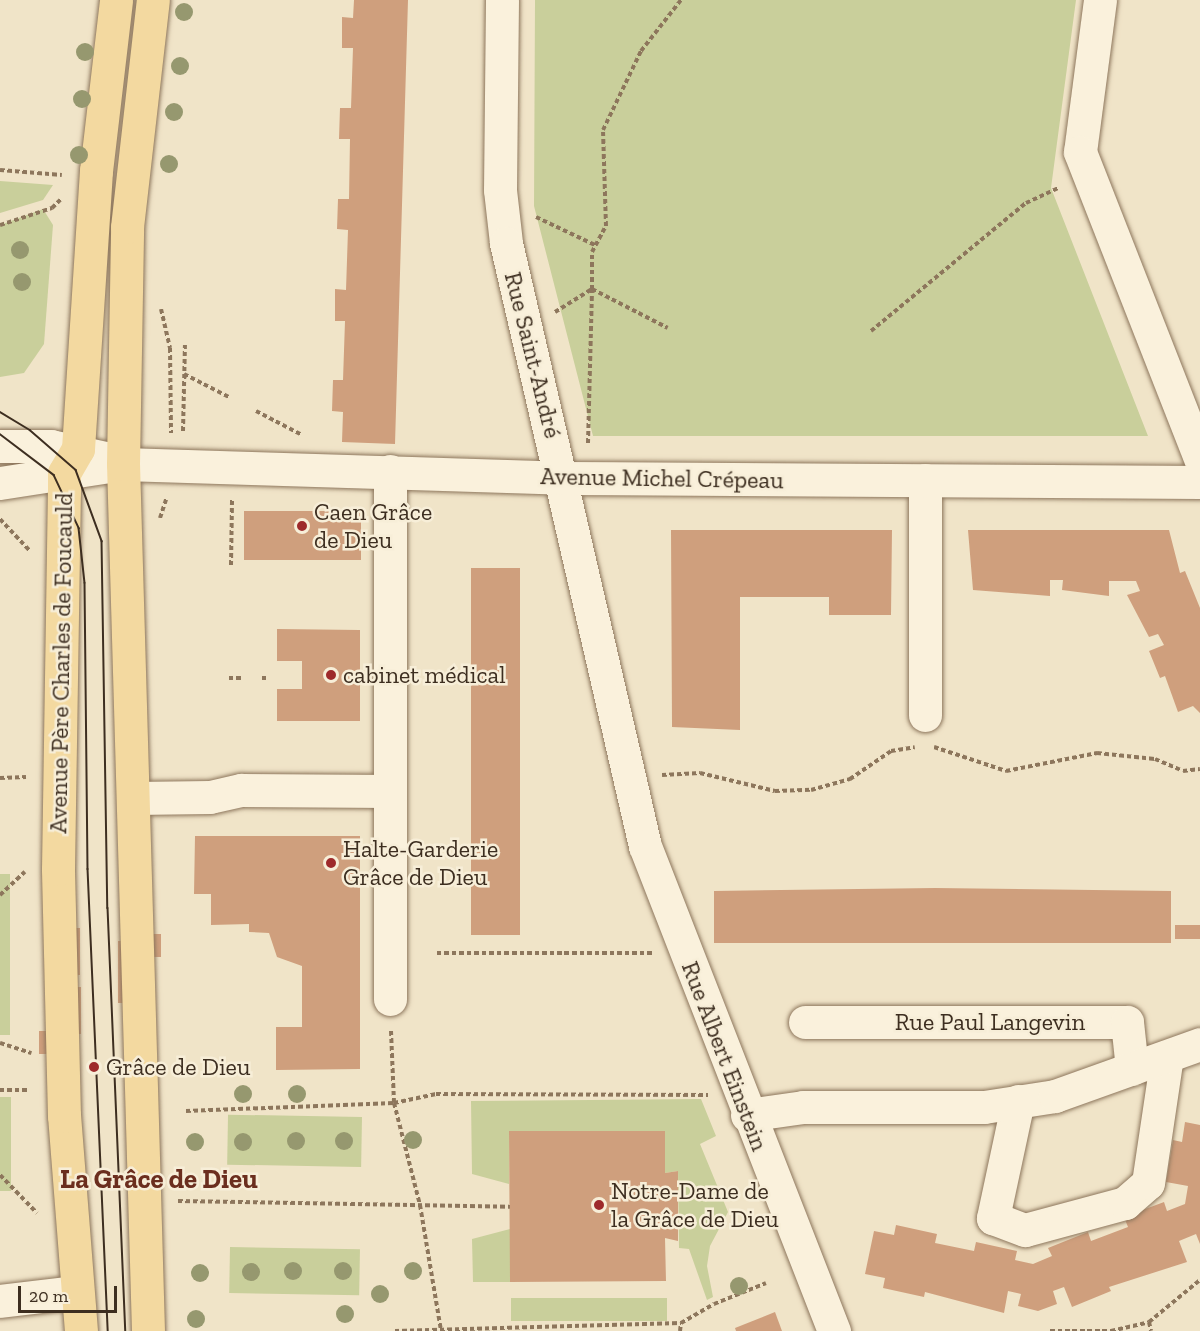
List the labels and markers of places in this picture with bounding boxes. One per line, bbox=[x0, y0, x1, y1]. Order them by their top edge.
place label: Caen Grâce de Dieu bbox=[314, 498, 432, 554]
marker: Caen Grâce de Dieu bbox=[295, 519, 309, 533]
place label: cabinet médical bbox=[343, 661, 506, 689]
marker: cabinet médical bbox=[324, 668, 338, 682]
place label: Halte-Garderie Grâce de Dieu bbox=[343, 835, 498, 891]
marker: Halte-Garderie Grâce de Dieu bbox=[324, 856, 338, 870]
place label: Grâce de Dieu bbox=[106, 1053, 250, 1081]
marker: Grâce de Dieu bbox=[87, 1060, 101, 1074]
place label: Notre-Dame de la Grâce de Dieu bbox=[611, 1177, 779, 1233]
marker: Notre-Dame de la Grâce de Dieu bbox=[592, 1198, 606, 1212]

